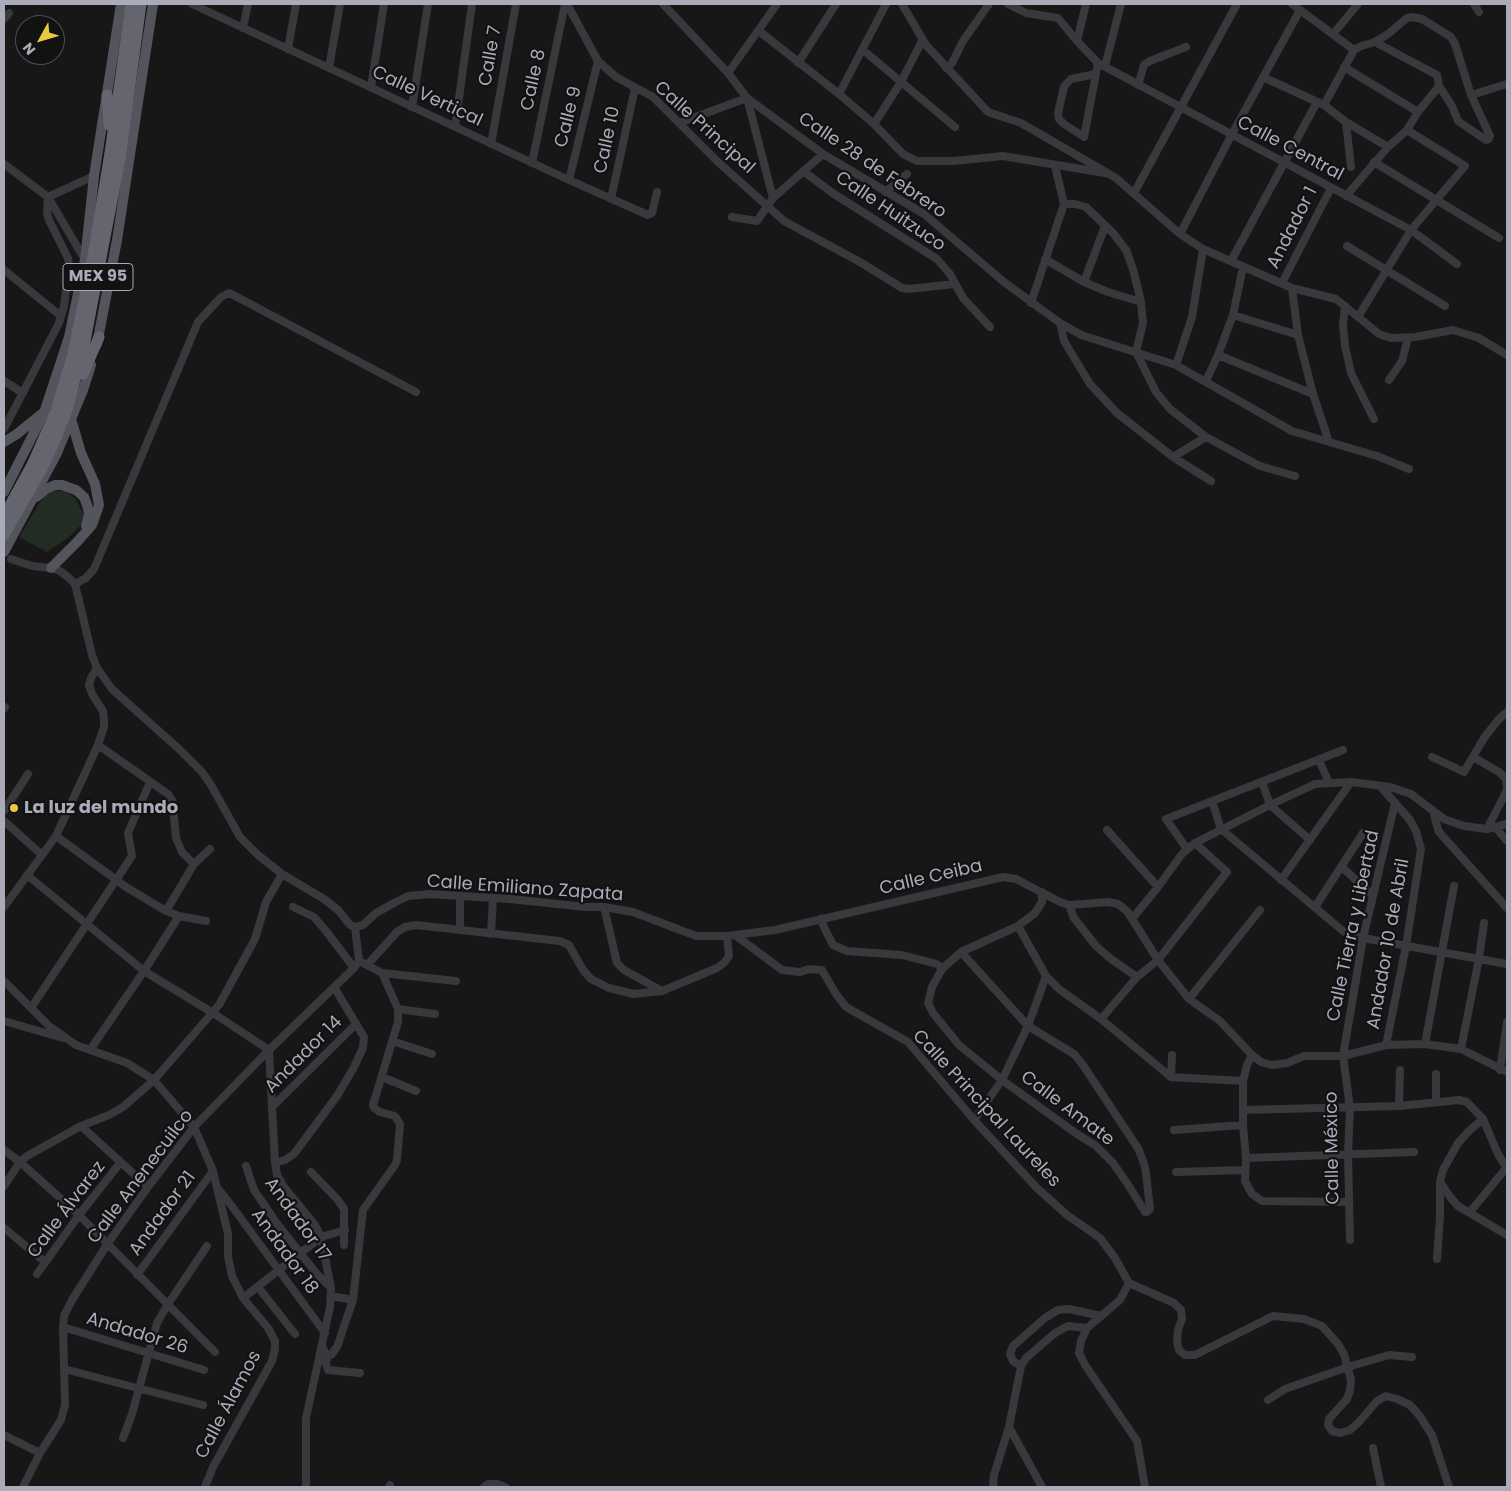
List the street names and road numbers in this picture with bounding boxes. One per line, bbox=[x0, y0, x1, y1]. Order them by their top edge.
street label: Calle 7 bbox=[475, 24, 507, 88]
street label: Calle 8 bbox=[517, 47, 551, 113]
street label: Calle Vertical bbox=[368, 62, 486, 132]
street label: Calle Principal bbox=[649, 77, 759, 179]
street label: Calle 9 bbox=[551, 84, 587, 150]
street label: Calle 10 bbox=[590, 105, 626, 175]
street label: Calle 28 de Febrero bbox=[794, 108, 950, 224]
street label: Calle Central bbox=[1233, 112, 1347, 186]
street label: Calle Huitzuco bbox=[831, 167, 949, 257]
street label: Andador 1 bbox=[1263, 183, 1323, 273]
road number: MEX 95 bbox=[63, 264, 133, 290]
street label: Calle Tierra y Libertad bbox=[1323, 829, 1385, 1023]
street label: Calle Ceiba bbox=[878, 856, 984, 900]
street label: Andador 10 de Abril bbox=[1363, 857, 1415, 1031]
street label: Calle Emiliano Zapata bbox=[426, 871, 624, 907]
street label: Andador 14 bbox=[261, 1012, 347, 1098]
street label: Calle Principal Laureles bbox=[907, 1026, 1065, 1192]
street label: Calle Amate bbox=[1016, 1067, 1118, 1151]
street label: Calle México bbox=[1321, 1091, 1345, 1205]
street label: Calle Anenecuilco bbox=[84, 1106, 198, 1248]
street label: Calle Álvarez bbox=[24, 1157, 110, 1263]
street label: Andador 21 bbox=[125, 1167, 201, 1261]
street label: Andador 17 bbox=[259, 1174, 335, 1266]
street label: Andador 18 bbox=[246, 1205, 322, 1299]
street label: Andador 26 bbox=[84, 1308, 190, 1360]
street label: Calle Álamos bbox=[192, 1347, 266, 1463]

